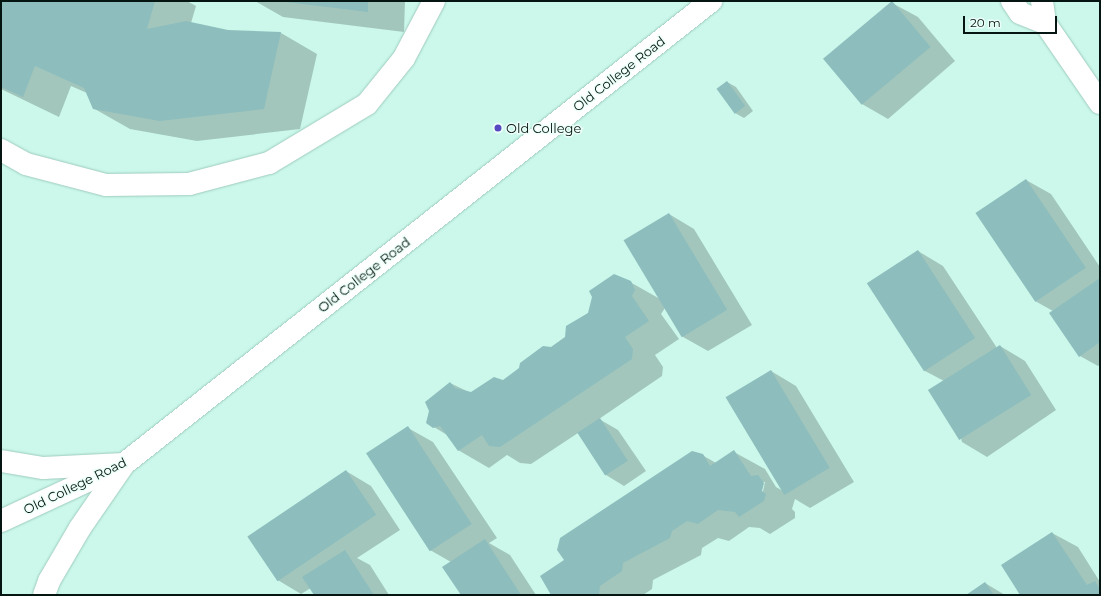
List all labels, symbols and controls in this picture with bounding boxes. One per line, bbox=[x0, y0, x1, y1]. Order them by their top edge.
scale bar bbox=[965, 8, 1059, 34]
text: 20 m bbox=[970, 15, 1001, 30]
street label: Old College Road bbox=[570, 33, 668, 115]
place label: Old College bbox=[506, 120, 581, 136]
marker: Old College bbox=[493, 123, 503, 133]
street label: Old College Road bbox=[315, 234, 413, 316]
street label: Old College Road bbox=[21, 454, 129, 518]

